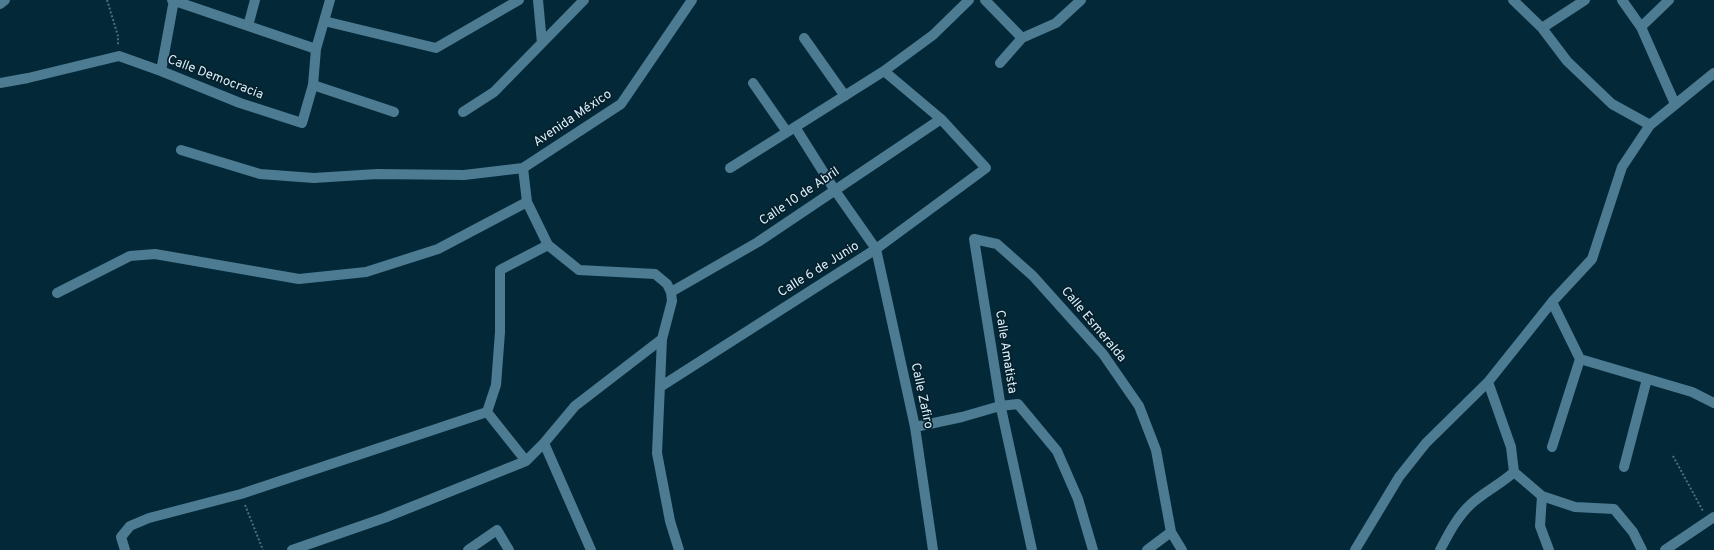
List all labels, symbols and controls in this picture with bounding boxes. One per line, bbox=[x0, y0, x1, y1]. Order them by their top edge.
street label: Calle Democracia bbox=[165, 53, 265, 103]
street label: Avenida México bbox=[531, 87, 615, 151]
street label: Calle 10 de Abril bbox=[757, 164, 843, 230]
street label: Calle 6 de Junio bbox=[776, 239, 862, 301]
street label: Calle Esmeralda bbox=[1057, 284, 1129, 366]
street label: Calle Amatista bbox=[991, 309, 1019, 395]
street label: Calle Zafiro bbox=[906, 362, 936, 430]

